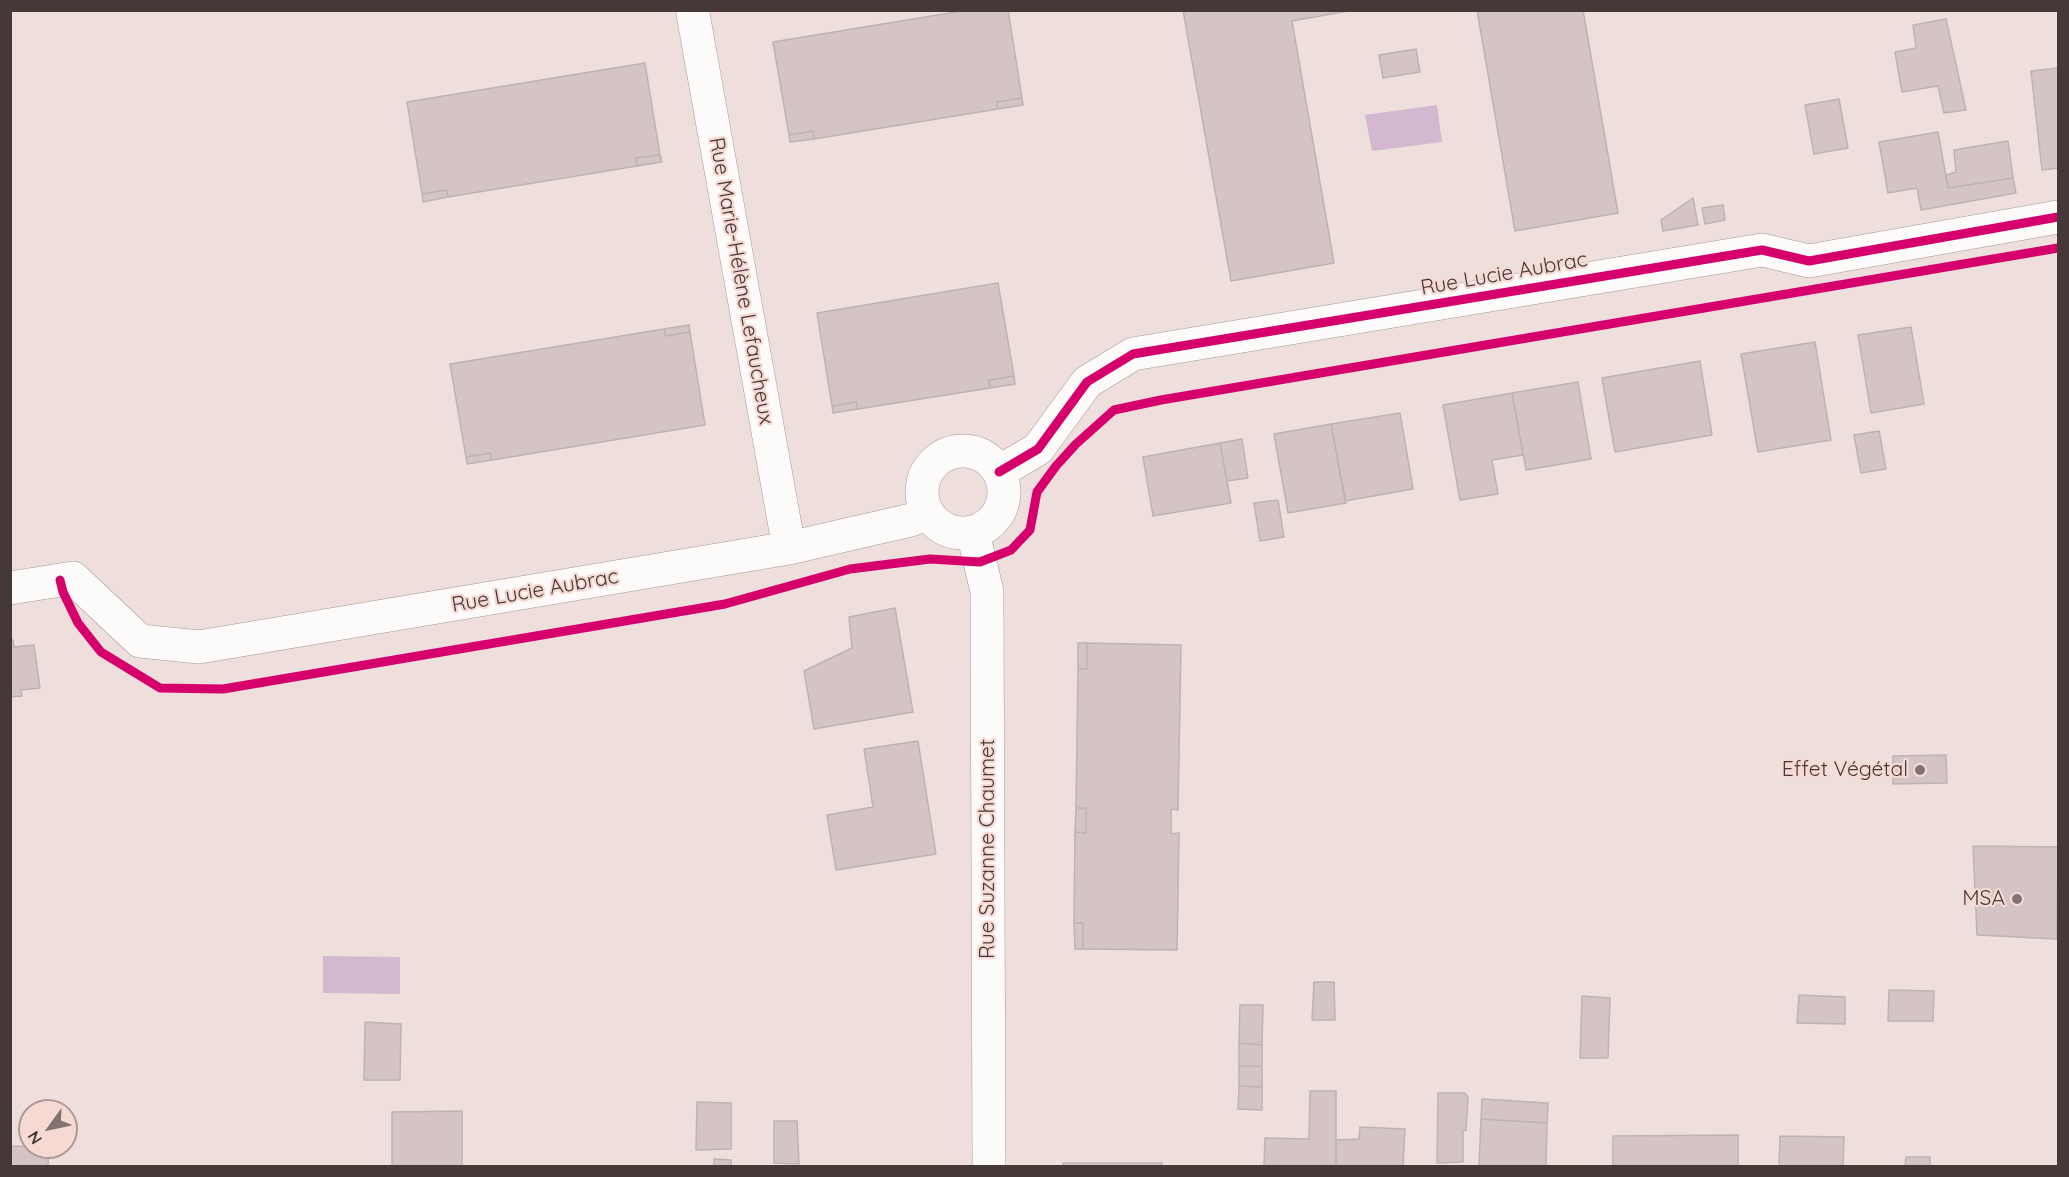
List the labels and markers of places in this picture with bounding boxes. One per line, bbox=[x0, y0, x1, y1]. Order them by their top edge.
place label: Effet Végétal bbox=[1782, 757, 1908, 783]
marker: Effet Végétal bbox=[1913, 763, 1927, 777]
place label: MSA bbox=[1962, 886, 2005, 912]
marker: MSA bbox=[2010, 892, 2024, 906]

